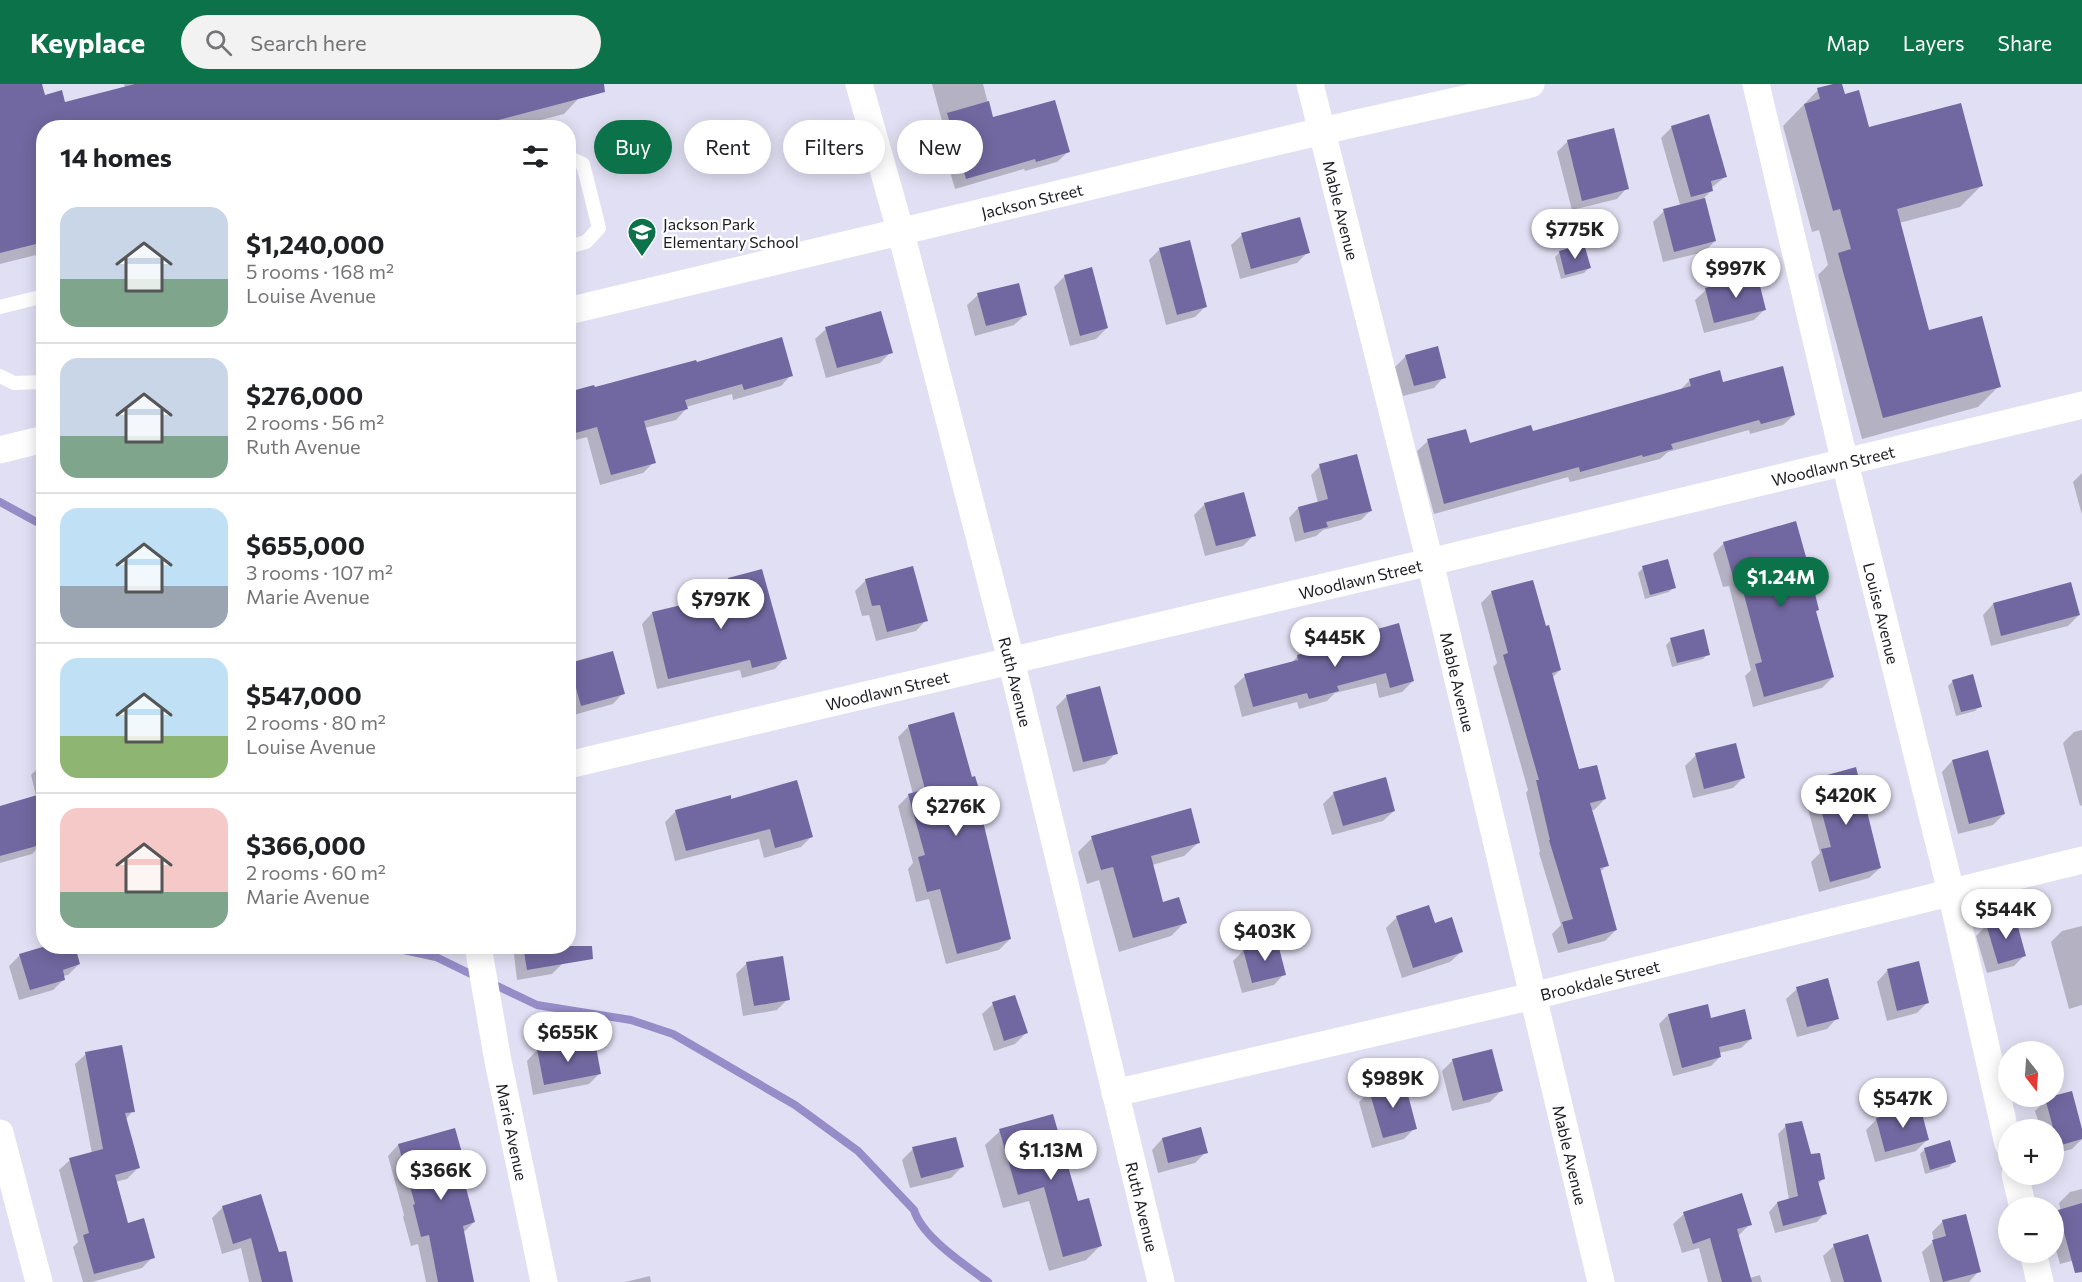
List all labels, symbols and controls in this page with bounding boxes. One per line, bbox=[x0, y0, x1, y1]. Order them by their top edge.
search box bbox=[181, 15, 601, 69]
text: Keyplace bbox=[30, 25, 145, 59]
icon: search bbox=[202, 26, 235, 59]
text: Search here bbox=[250, 29, 367, 56]
text: Map bbox=[1826, 30, 1870, 55]
text: Layers bbox=[1903, 30, 1965, 55]
text: Share bbox=[1998, 30, 2052, 55]
chip: Buy bbox=[594, 120, 672, 174]
chip: Rent bbox=[684, 120, 771, 174]
chip: Filters bbox=[783, 120, 885, 174]
chip: New bbox=[897, 120, 983, 174]
icon: filters bbox=[519, 140, 552, 173]
text: 14 homes bbox=[60, 141, 172, 172]
street label: Mable Avenue bbox=[1320, 158, 1363, 262]
street label: Jackson Street bbox=[979, 179, 1085, 222]
pin: $775K bbox=[1533, 209, 1617, 260]
place label: Jackson Park Elementary School bbox=[663, 214, 799, 251]
school or university icon: Jackson Park Elementary School bbox=[626, 216, 658, 258]
text: $775K bbox=[1546, 216, 1604, 240]
text: $1,240,000 bbox=[246, 228, 384, 259]
icon: home bbox=[108, 231, 180, 303]
pin: $997K bbox=[1694, 248, 1778, 299]
text: $997K bbox=[1706, 255, 1766, 279]
text: 5 rooms · 168 m² bbox=[246, 259, 394, 283]
text: Louise Avenue bbox=[246, 283, 376, 307]
text: $276,000 bbox=[246, 379, 363, 410]
icon: home bbox=[108, 382, 180, 454]
text: 2 rooms · 56 m² bbox=[246, 410, 384, 434]
text: Ruth Avenue bbox=[246, 434, 361, 458]
street label: Woodlawn Street bbox=[1769, 441, 1897, 489]
text: $655,000 bbox=[246, 529, 365, 560]
icon: home bbox=[108, 532, 180, 604]
street label: Woodlawn Street bbox=[1297, 555, 1424, 602]
pin: $1.24M bbox=[1732, 557, 1830, 608]
text: 3 rooms · 107 m² bbox=[246, 560, 393, 584]
street label: Louise Avenue bbox=[1860, 560, 1904, 666]
text: $1.24M bbox=[1747, 564, 1815, 588]
pin: $797K bbox=[679, 579, 763, 630]
text: Marie Avenue bbox=[246, 584, 370, 608]
text: $797K bbox=[691, 586, 751, 610]
pin: $445K bbox=[1293, 617, 1377, 668]
text: $445K bbox=[1304, 624, 1366, 648]
street label: Mable Avenue bbox=[1437, 630, 1479, 734]
street label: Ruth Avenue bbox=[996, 635, 1036, 728]
street label: Woodlawn Street bbox=[824, 666, 951, 714]
text: $547,000 bbox=[246, 679, 362, 710]
icon: home bbox=[108, 682, 180, 754]
text: 2 rooms · 80 m² bbox=[246, 710, 386, 734]
text: Louise Avenue bbox=[246, 734, 376, 758]
pin: $420K bbox=[1804, 775, 1888, 826]
text: $420K bbox=[1815, 782, 1877, 806]
pin: $276K bbox=[914, 786, 998, 837]
text: $276K bbox=[926, 793, 986, 817]
text: $366,000 bbox=[246, 829, 366, 860]
icon: home bbox=[108, 832, 180, 904]
text: 2 rooms · 60 m² bbox=[246, 860, 386, 884]
text: Marie Avenue bbox=[246, 884, 370, 908]
pin: $544K bbox=[1964, 889, 2048, 940]
text: $544K bbox=[1975, 896, 2037, 920]
pin: $403K bbox=[1223, 911, 1307, 962]
text: $403K bbox=[1234, 918, 1296, 942]
street label: Brookdale Street bbox=[1538, 955, 1662, 1003]
pin: $655K bbox=[526, 1012, 610, 1063]
text: $655K bbox=[537, 1019, 599, 1043]
north arrow bbox=[1998, 1041, 2064, 1107]
map controls bbox=[1998, 1041, 2064, 1263]
pin: $989K bbox=[1351, 1058, 1435, 1109]
text: $989K bbox=[1362, 1065, 1424, 1089]
pin: $547K bbox=[1861, 1078, 1945, 1129]
street label: Marie Avenue bbox=[493, 1081, 532, 1182]
text: $547K bbox=[1873, 1085, 1933, 1109]
street label: Mable Avenue bbox=[1550, 1103, 1592, 1207]
button: + bbox=[1998, 1119, 2064, 1185]
pin: $1.13M bbox=[1002, 1130, 1100, 1181]
text: $1.13M bbox=[1019, 1137, 1083, 1161]
pin: $366K bbox=[399, 1150, 483, 1201]
text: $366K bbox=[410, 1157, 472, 1181]
street label: Ruth Avenue bbox=[1123, 1160, 1163, 1253]
button: − bbox=[1998, 1197, 2064, 1263]

